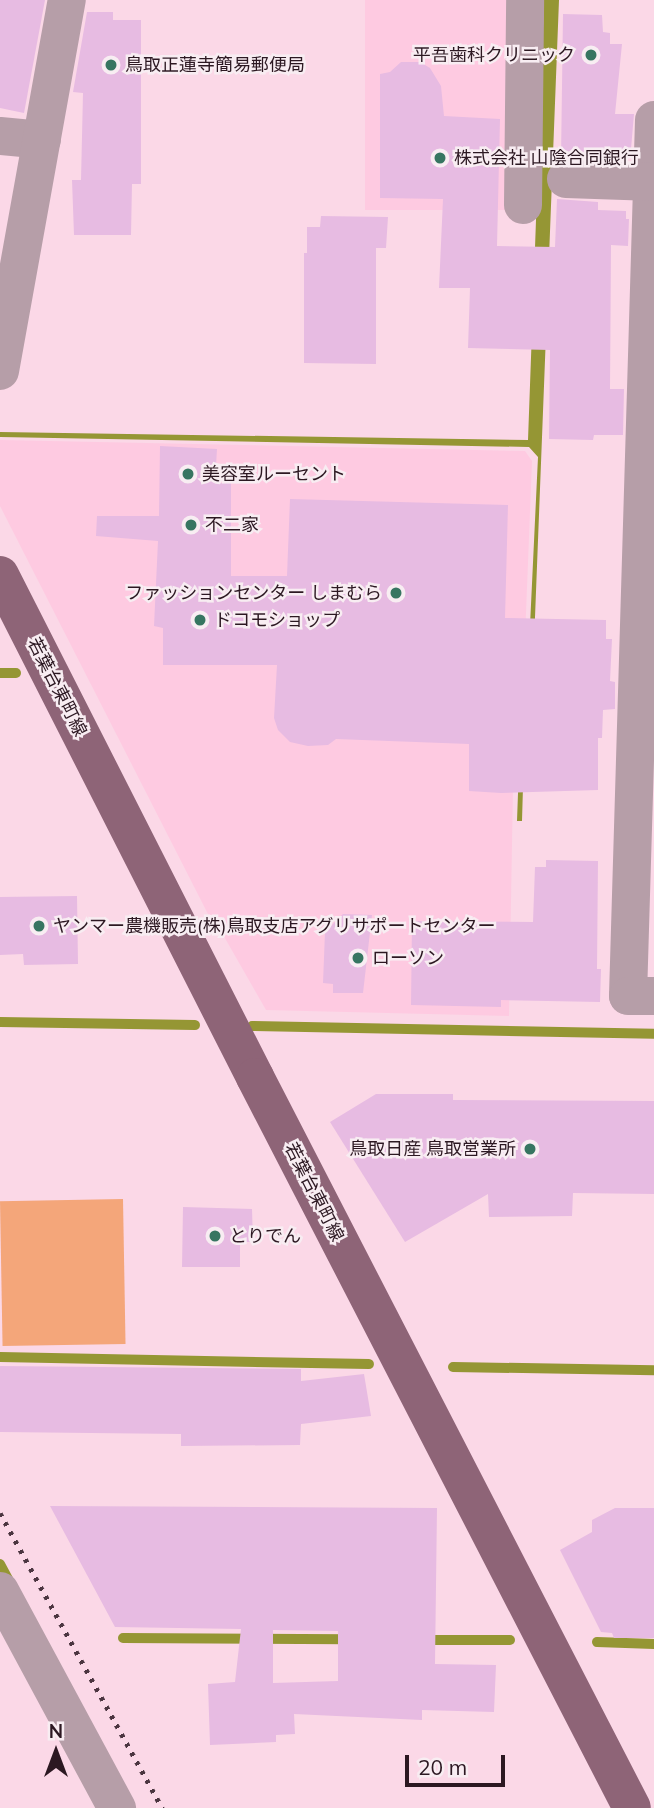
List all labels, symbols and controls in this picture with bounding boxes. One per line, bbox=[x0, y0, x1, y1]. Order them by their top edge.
place label: 平吾歯科クリニック bbox=[413, 44, 575, 66]
marker: 平吾歯科クリニック bbox=[581, 45, 601, 65]
place label: 鳥取正蓮寺簡易郵便局 bbox=[125, 54, 305, 76]
marker: 鳥取正蓮寺簡易郵便局 bbox=[103, 57, 119, 73]
place label: 株式会社 山陰合同銀行 bbox=[454, 147, 639, 169]
marker: 株式会社 山陰合同銀行 bbox=[432, 150, 448, 166]
place label: 美容室ルーセント bbox=[202, 463, 346, 485]
marker: 美容室ルーセント bbox=[180, 466, 196, 482]
place label: 不二家 bbox=[205, 514, 259, 536]
marker: 不二家 bbox=[183, 517, 199, 533]
place label: ファッションセンター しまむら bbox=[125, 582, 382, 604]
marker: ファッションセンター しまむら bbox=[388, 585, 404, 601]
place label: ドコモショップ bbox=[214, 609, 340, 631]
marker: ドコモショップ bbox=[192, 612, 208, 628]
street label: 若葉台東町線 bbox=[23, 634, 91, 740]
place label: ヤンマー農機販売(株)鳥取支店アグリサポートセンター bbox=[53, 915, 496, 937]
marker: ヤンマー農機販売(株)鳥取支店アグリサポートセンター bbox=[31, 918, 47, 934]
place label: ローソン bbox=[372, 947, 444, 969]
marker: ローソン bbox=[350, 950, 366, 966]
place label: 鳥取日産 鳥取営業所 bbox=[349, 1138, 516, 1160]
street label: 若葉台東町線 bbox=[280, 1139, 348, 1245]
marker: 鳥取日産 鳥取営業所 bbox=[522, 1141, 538, 1157]
place label: とりでん bbox=[229, 1225, 301, 1247]
marker: とりでん bbox=[207, 1228, 223, 1244]
north arrow bbox=[21, 1717, 91, 1787]
text: N bbox=[49, 1719, 63, 1743]
scale bar bbox=[409, 1742, 509, 1786]
text: 20 m bbox=[418, 1754, 467, 1780]

